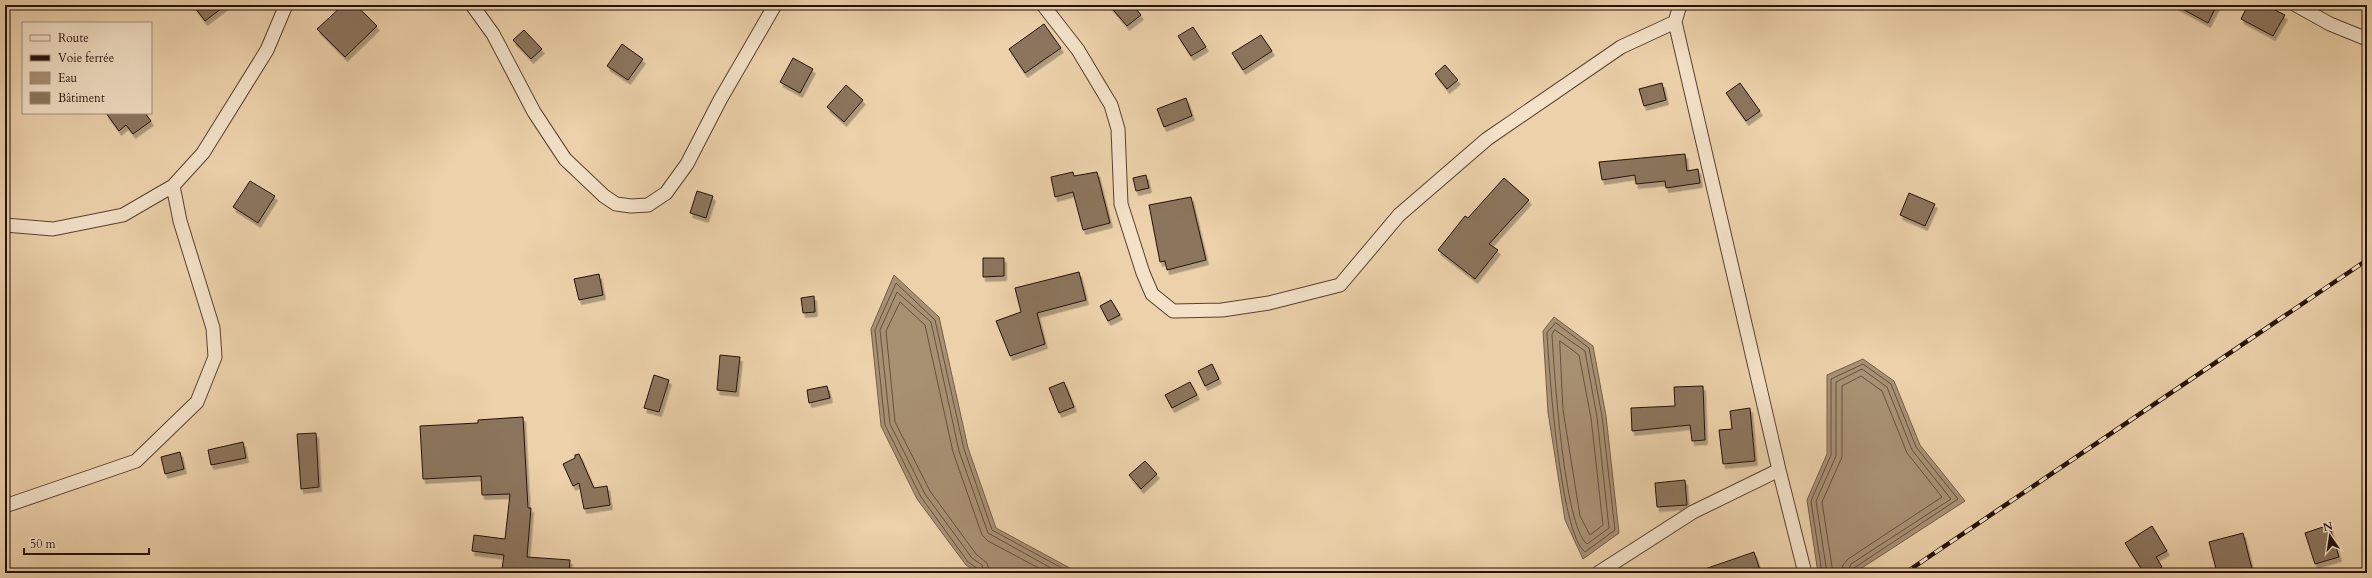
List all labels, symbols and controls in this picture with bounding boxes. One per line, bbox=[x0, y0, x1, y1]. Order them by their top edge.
legend bbox=[22, 22, 152, 114]
text: Route bbox=[58, 30, 89, 46]
text: Voie ferrée bbox=[58, 50, 114, 66]
text: Eau bbox=[58, 70, 78, 86]
text: Bâtiment bbox=[58, 90, 105, 106]
north arrow bbox=[2310, 516, 2350, 556]
text: N bbox=[2322, 518, 2335, 535]
scale bar bbox=[24, 530, 149, 556]
text: 50 m bbox=[30, 536, 57, 552]

